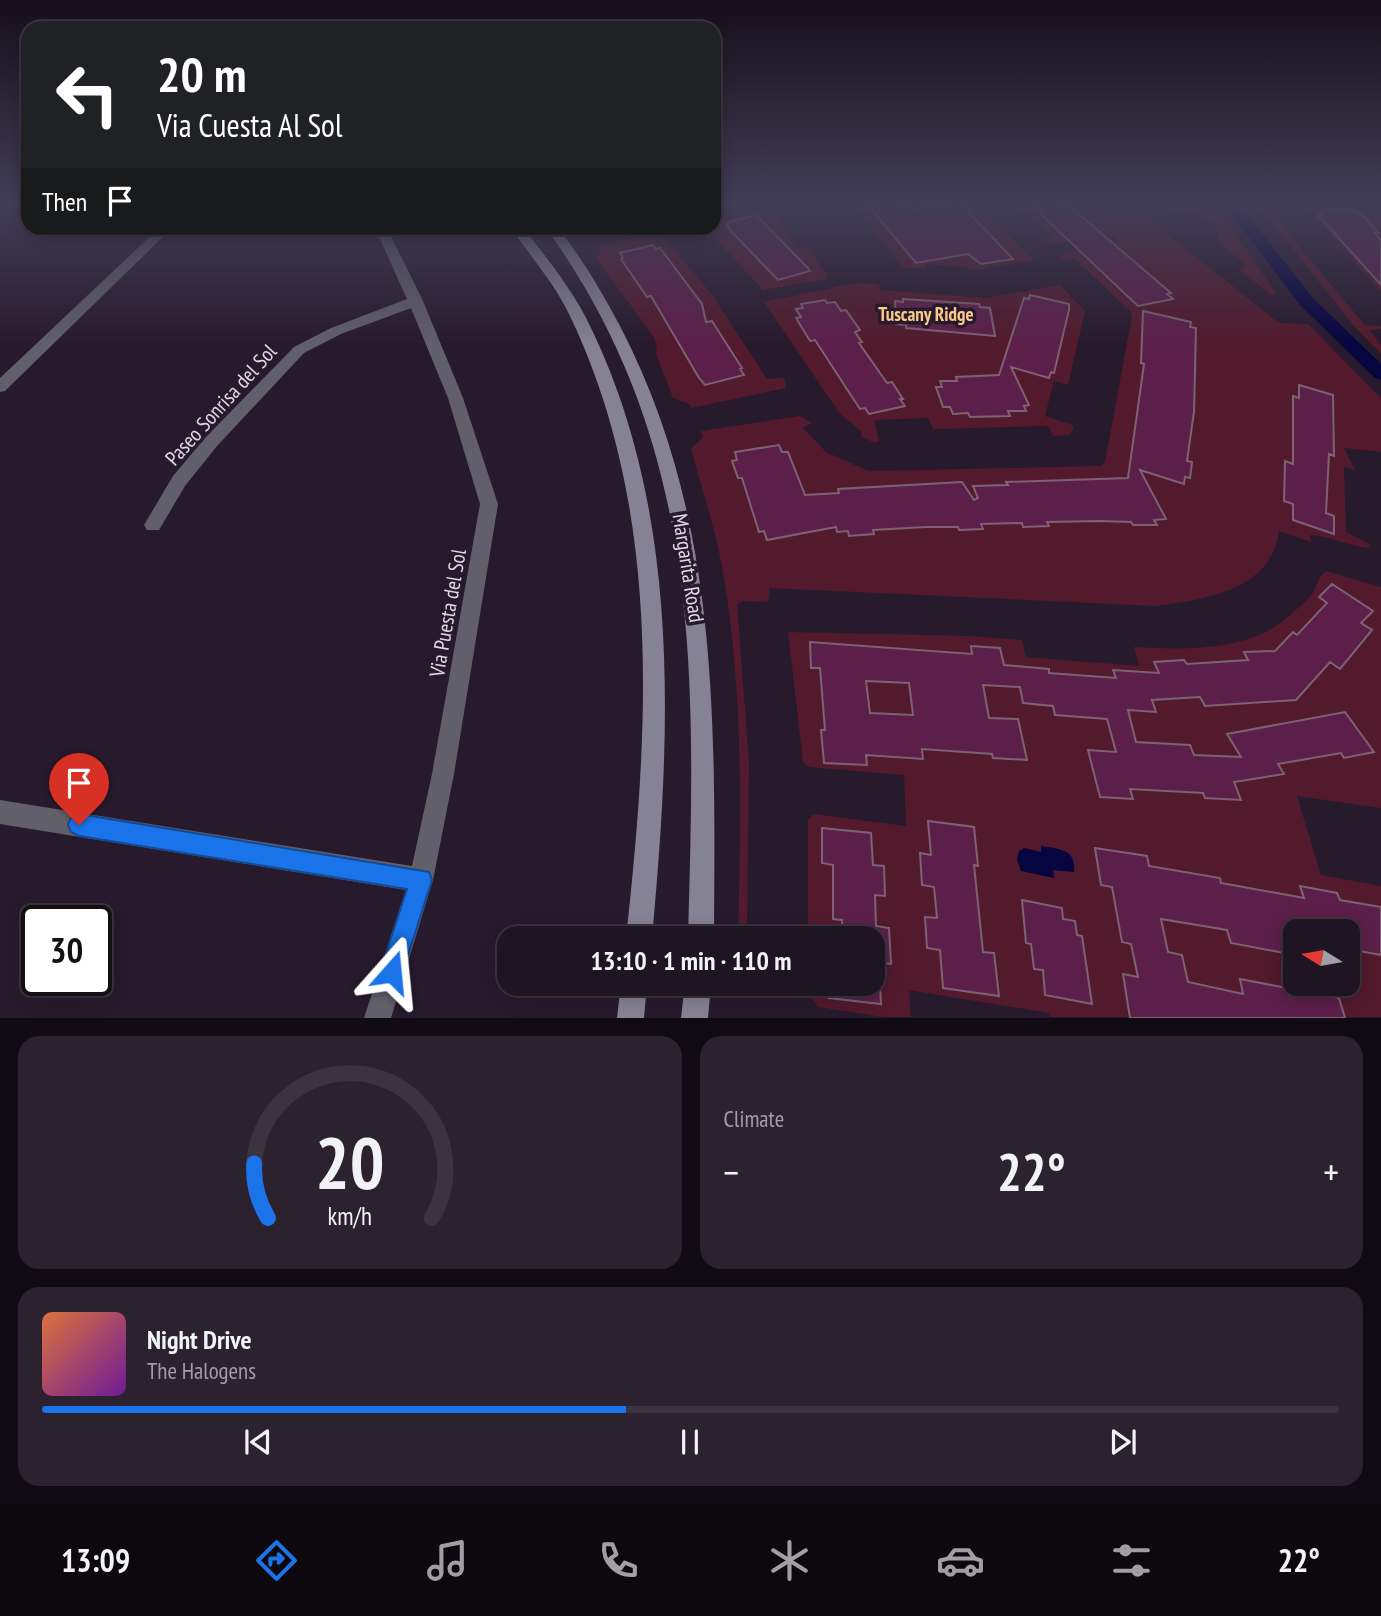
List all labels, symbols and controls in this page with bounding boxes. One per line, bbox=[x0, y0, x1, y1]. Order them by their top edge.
text: 20 m bbox=[157, 42, 246, 106]
icon: left bbox=[42, 49, 133, 140]
text: Via Cuesta Al Sol bbox=[157, 104, 342, 146]
icon: arrive bbox=[101, 182, 139, 220]
text: Then bbox=[42, 185, 87, 218]
district label: Tuscany Ridge bbox=[878, 302, 974, 326]
street label: Paseo Sonrisa del Sol bbox=[159, 338, 282, 471]
street label: Margarita Road bbox=[667, 512, 710, 624]
street label: Via Puesta del Sol bbox=[423, 547, 472, 680]
pin bbox=[49, 753, 109, 825]
icon: arrive bbox=[60, 764, 98, 802]
speed limit sign: 30 bbox=[21, 905, 112, 996]
north arrow bbox=[1283, 919, 1360, 996]
map controls bbox=[1283, 919, 1360, 996]
position arrow bbox=[355, 935, 429, 1009]
text: 13:10 · 1 min · 110 m bbox=[591, 944, 791, 977]
text: Climate bbox=[724, 1104, 784, 1133]
text: 20 bbox=[315, 1115, 385, 1209]
text: 22° bbox=[997, 1138, 1066, 1205]
text: − bbox=[724, 1147, 739, 1196]
text: + bbox=[1323, 1147, 1339, 1196]
text: km/h bbox=[328, 1200, 372, 1232]
text: Night Drive bbox=[147, 1323, 252, 1356]
text: The Halogens bbox=[147, 1356, 256, 1385]
icon: previous bbox=[239, 1423, 277, 1461]
icon: pause bbox=[671, 1423, 709, 1461]
icon: next bbox=[1104, 1423, 1142, 1461]
icon: directions bbox=[252, 1536, 301, 1585]
icon: music bbox=[423, 1536, 472, 1585]
icon: phone bbox=[594, 1536, 643, 1585]
icon: climate bbox=[765, 1536, 814, 1585]
icon: car bbox=[936, 1536, 985, 1585]
icon: filters bbox=[1107, 1536, 1156, 1585]
text: 13:09 bbox=[61, 1539, 130, 1581]
text: 22° bbox=[1278, 1539, 1320, 1581]

